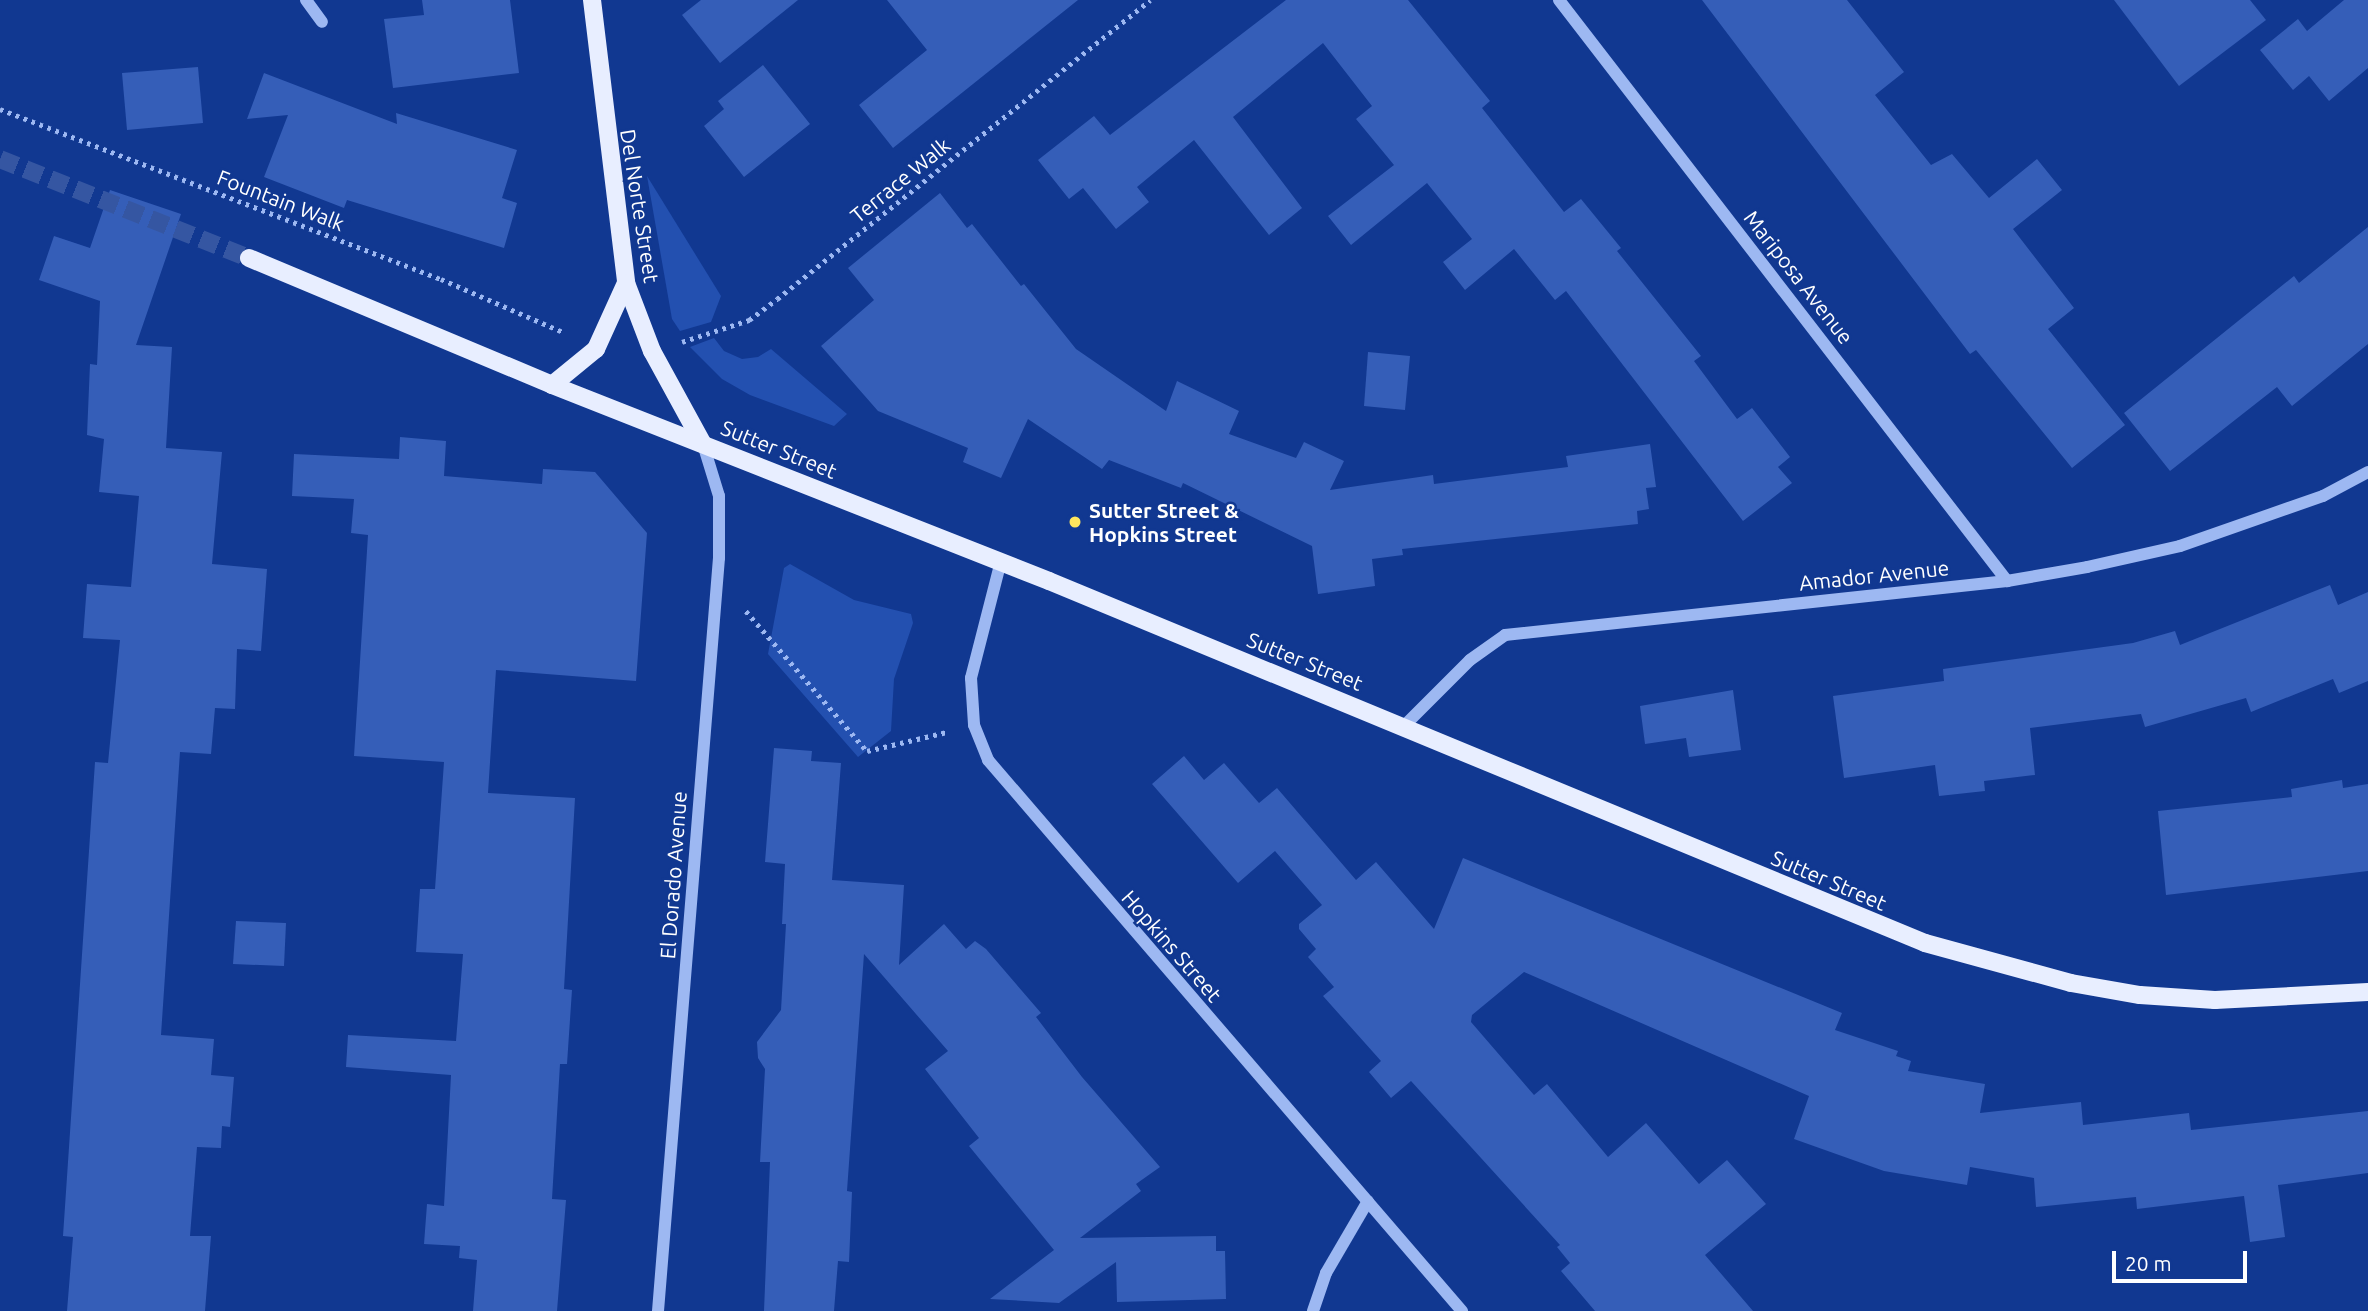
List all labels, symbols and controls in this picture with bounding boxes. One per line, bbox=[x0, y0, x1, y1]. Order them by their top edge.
street label: Del Norte Street bbox=[615, 127, 665, 285]
street label: Terrace Walk bbox=[845, 132, 955, 228]
street label: Fountain Walk bbox=[214, 164, 348, 236]
street label: Mariposa Avenue bbox=[1739, 205, 1859, 349]
street label: Sutter Street bbox=[718, 414, 840, 484]
place label: Sutter Street & Hopkins Street bbox=[1089, 497, 1239, 547]
marker: Sutter Street & Hopkins Street bbox=[1067, 514, 1083, 530]
street label: Amador Avenue bbox=[1798, 555, 1950, 595]
street label: Sutter Street bbox=[1244, 626, 1366, 696]
street label: El Dorado Avenue bbox=[655, 790, 691, 960]
street label: Sutter Street bbox=[1768, 844, 1890, 916]
street label: Hopkins Street bbox=[1117, 885, 1227, 1007]
scale bar bbox=[2116, 1238, 2251, 1282]
text: 20 m bbox=[2125, 1251, 2172, 1275]

